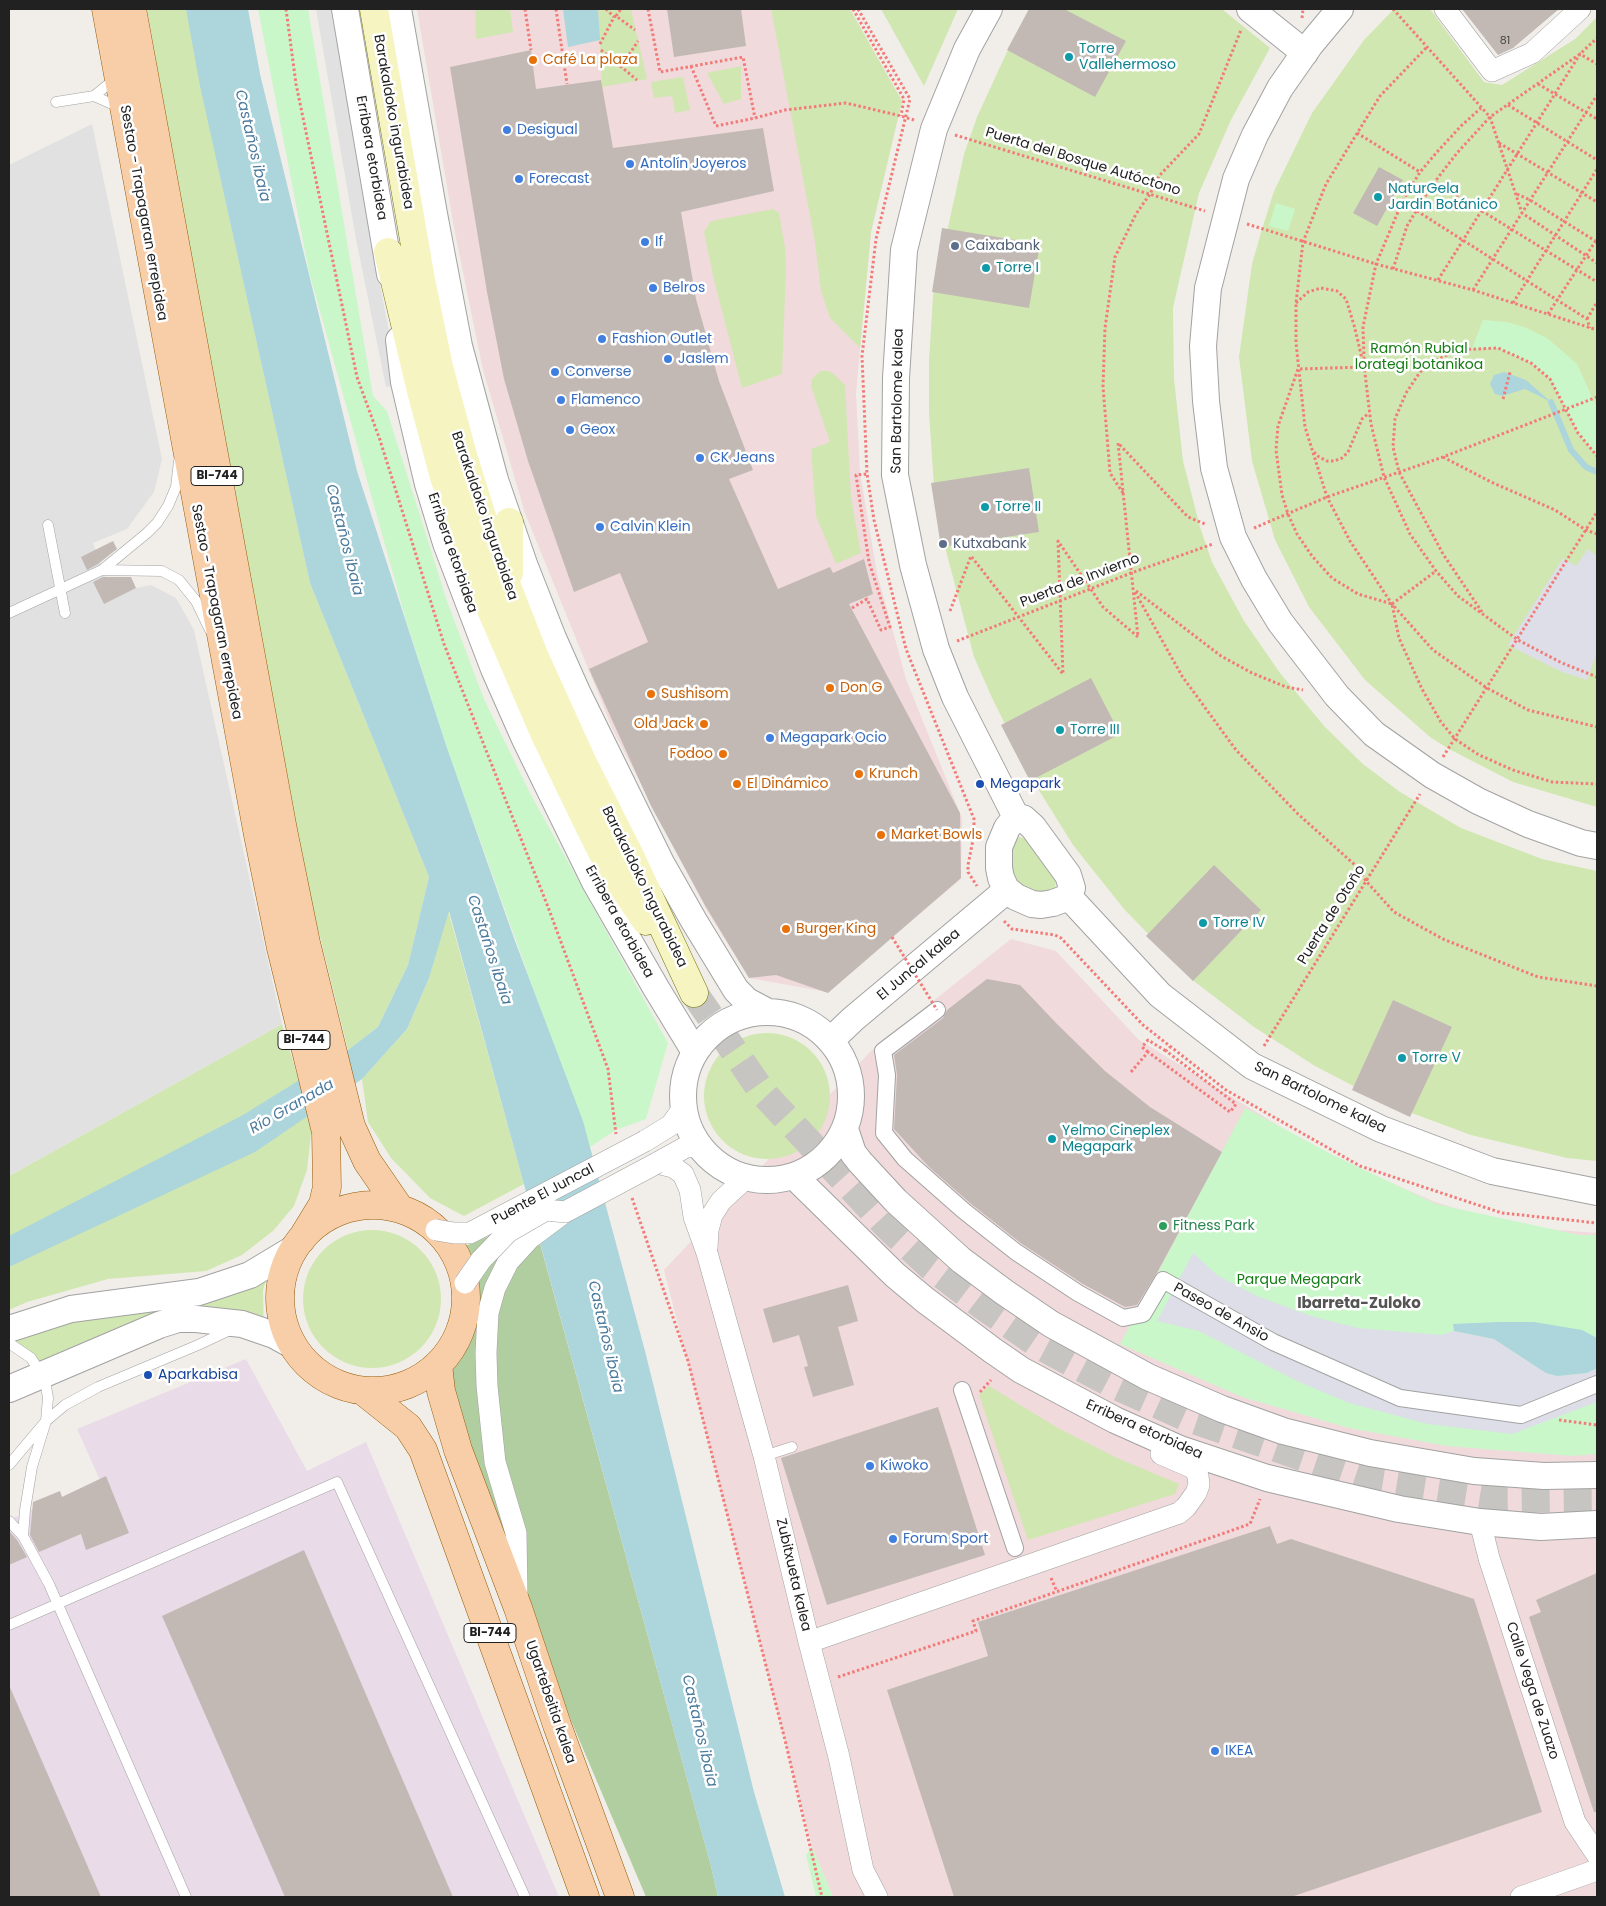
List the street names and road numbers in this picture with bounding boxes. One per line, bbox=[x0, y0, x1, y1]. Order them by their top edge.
street label: Barakaldoko ingurabidea bbox=[369, 33, 417, 211]
street label: Erribera etorbidea bbox=[352, 94, 390, 222]
street label: Sestao - Trapagaran errepidea bbox=[116, 104, 170, 322]
street label: Puerta del Bosque Autóctono bbox=[983, 124, 1183, 200]
street label: San Bartolome kalea bbox=[888, 328, 908, 474]
street label: Barakaldoko ingurabidea bbox=[447, 429, 521, 603]
road number: BI-744 bbox=[191, 466, 243, 486]
street label: Erribera etorbidea bbox=[424, 491, 480, 615]
street label: Sestao - Trapagaran errepidea bbox=[187, 503, 245, 721]
street label: Puerta de Invierno bbox=[1018, 550, 1142, 612]
street label: Barakaldoko ingurabidea bbox=[598, 804, 690, 970]
street label: Puerta de Otoño bbox=[1295, 862, 1369, 968]
street label: Erribera etorbidea bbox=[581, 863, 657, 981]
street label: El Juncal kalea bbox=[874, 925, 964, 1005]
road number: BI-744 bbox=[278, 1030, 330, 1050]
street label: San Bartolome kalea bbox=[1251, 1059, 1389, 1137]
street label: Puente El Juncal bbox=[489, 1161, 597, 1229]
street label: Paseo de Ansio bbox=[1170, 1280, 1272, 1346]
street label: Erribera etorbidea bbox=[1083, 1397, 1205, 1463]
street label: Zubitxueta kalea bbox=[772, 1517, 814, 1633]
street label: Calle Vega de Zuazo bbox=[1502, 1620, 1562, 1762]
road number: BI-744 bbox=[464, 1624, 516, 1642]
street label: Ugartebeitia kalea bbox=[521, 1638, 579, 1766]

